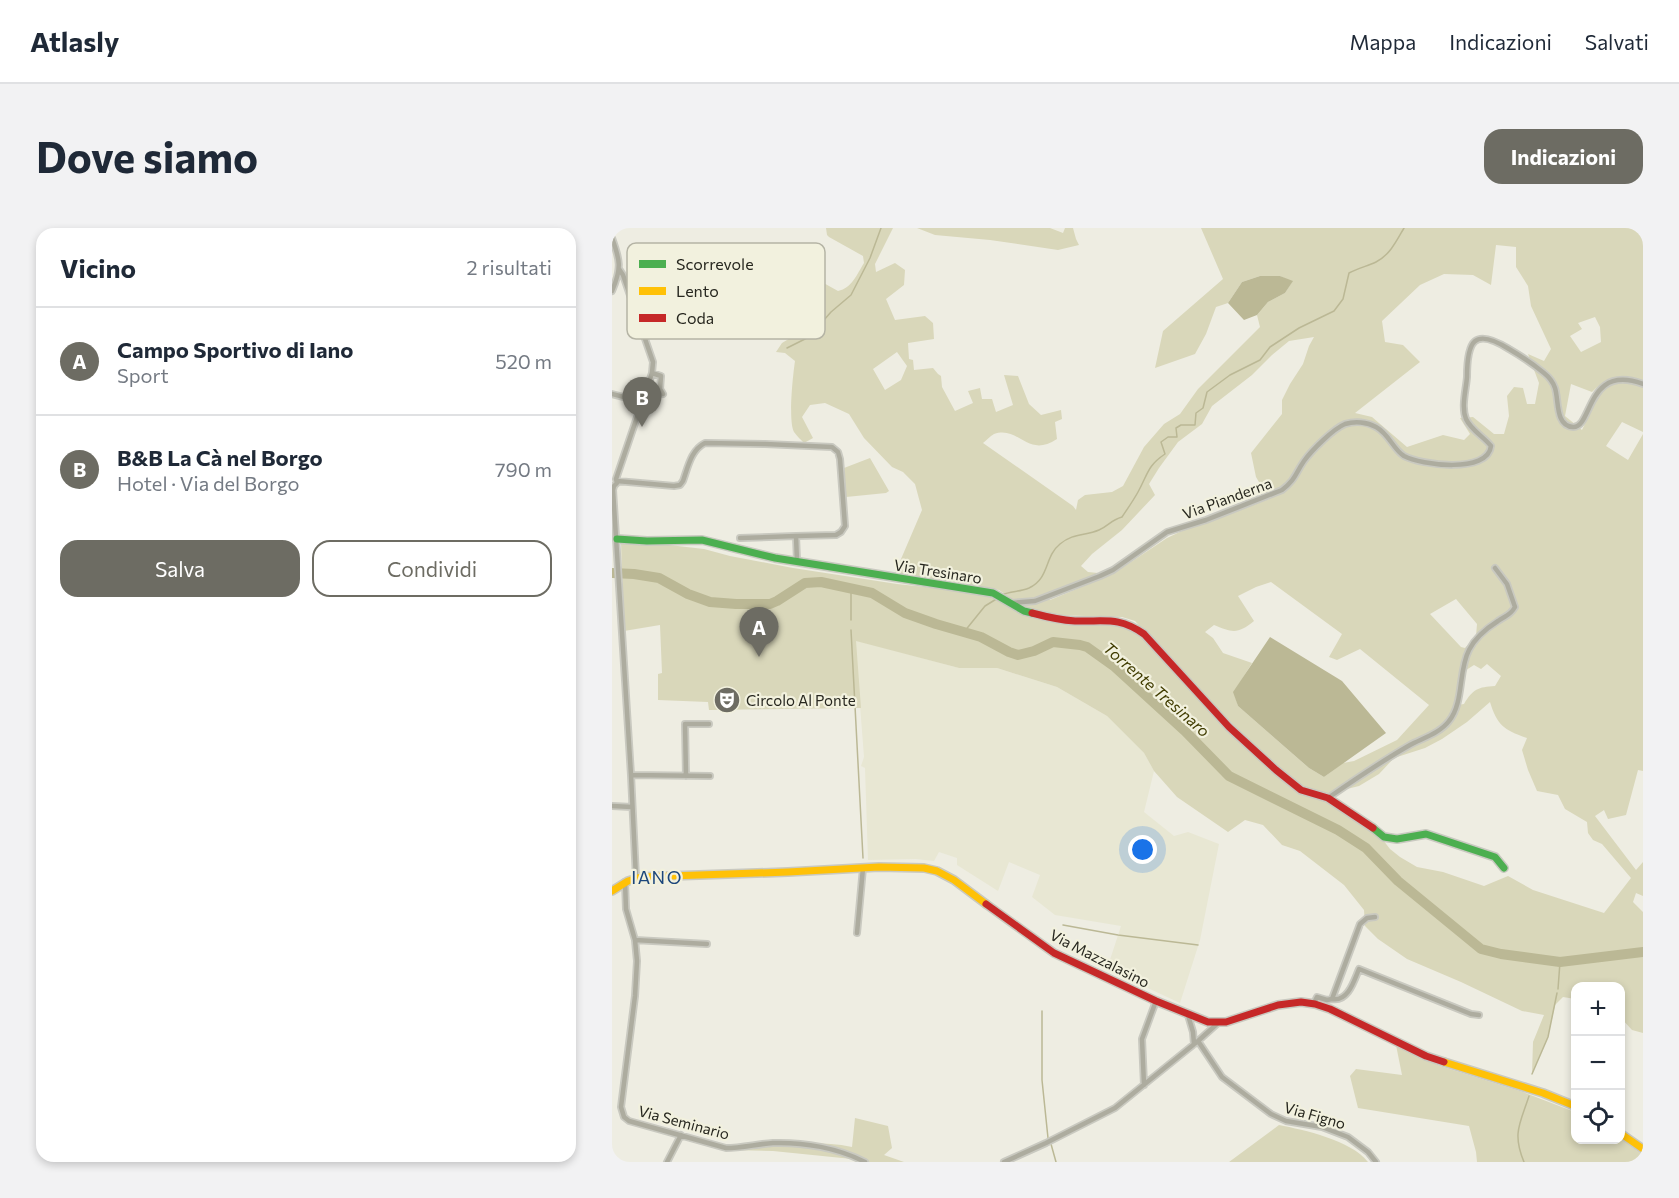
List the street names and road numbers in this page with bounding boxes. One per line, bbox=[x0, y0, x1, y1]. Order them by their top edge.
street label: Via Pianderna bbox=[1180, 474, 1274, 522]
street label: Via Tresinaro bbox=[893, 555, 983, 587]
street label: Via Mazzalasino bbox=[1047, 925, 1153, 991]
street label: Via Figno bbox=[1282, 1098, 1348, 1132]
street label: Via Seminario bbox=[636, 1101, 732, 1143]

